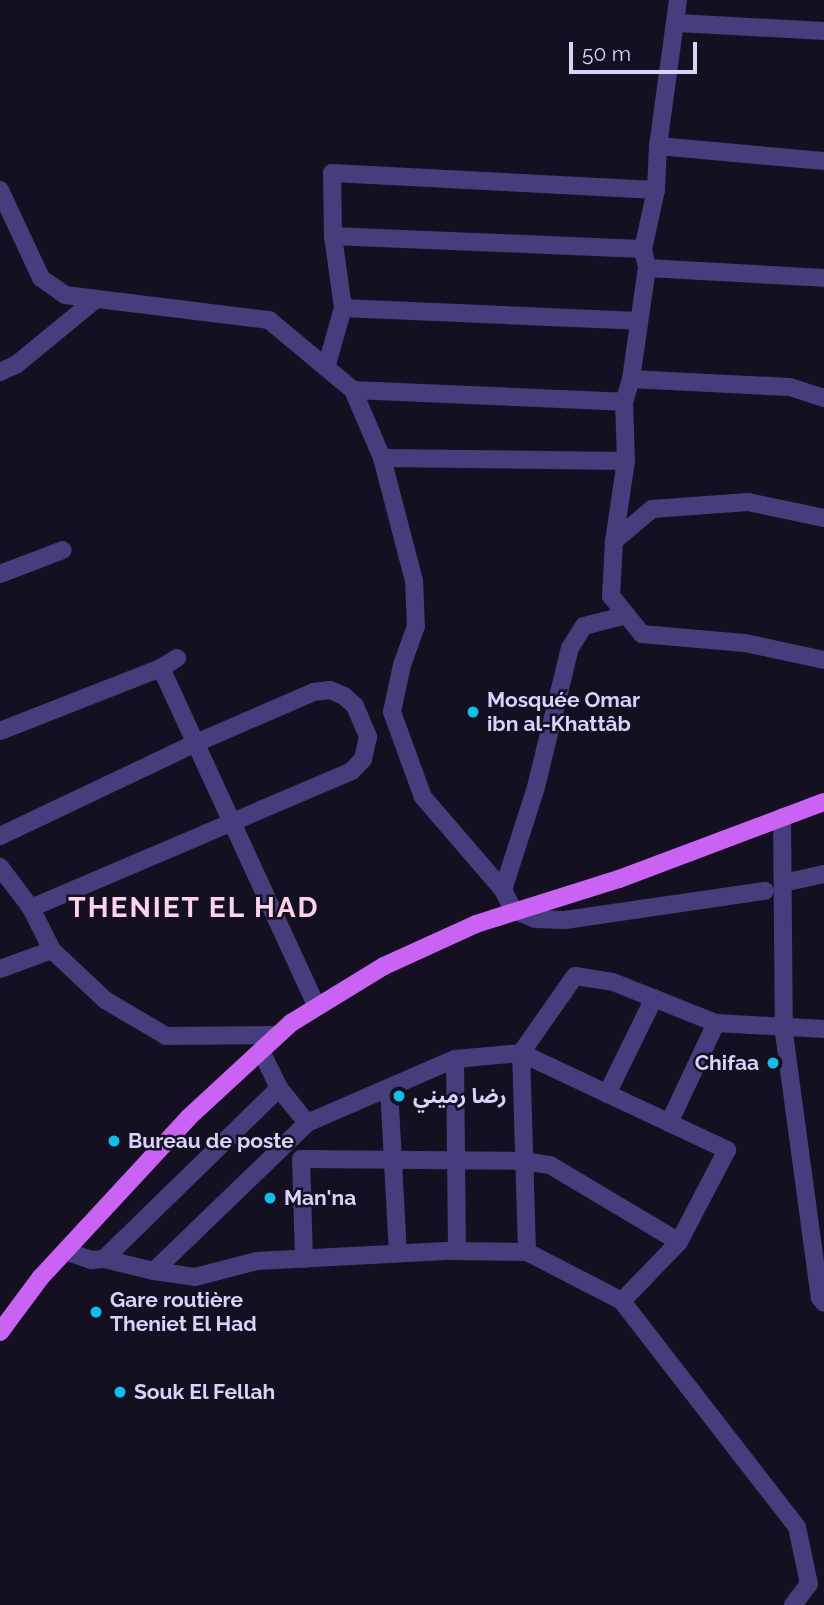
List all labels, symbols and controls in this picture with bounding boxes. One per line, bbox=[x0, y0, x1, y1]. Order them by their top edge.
scale bar bbox=[572, 28, 700, 72]
text: 50 m bbox=[582, 41, 631, 66]
place label: Mosquée Omar ibn al-Khattâb bbox=[487, 687, 640, 737]
marker: Mosquée Omar ibn al-Khattâb bbox=[465, 704, 481, 720]
district label: THENIET EL HAD bbox=[69, 891, 319, 925]
place label: Chifaa bbox=[695, 1050, 759, 1076]
marker: Chifaa bbox=[765, 1055, 781, 1071]
place label: رضا رميني bbox=[413, 1083, 507, 1109]
marker: رضا رميني bbox=[391, 1088, 407, 1104]
place label: Bureau de poste bbox=[128, 1128, 294, 1154]
marker: Bureau de poste bbox=[106, 1133, 122, 1149]
place label: Man'na bbox=[284, 1185, 356, 1211]
marker: Man'na bbox=[262, 1190, 278, 1206]
place label: Gare routière Theniet El Had bbox=[110, 1287, 257, 1337]
marker: Gare routière Theniet El Had bbox=[88, 1304, 104, 1320]
place label: Souk El Fellah bbox=[134, 1379, 276, 1405]
marker: Souk El Fellah bbox=[112, 1384, 128, 1400]

